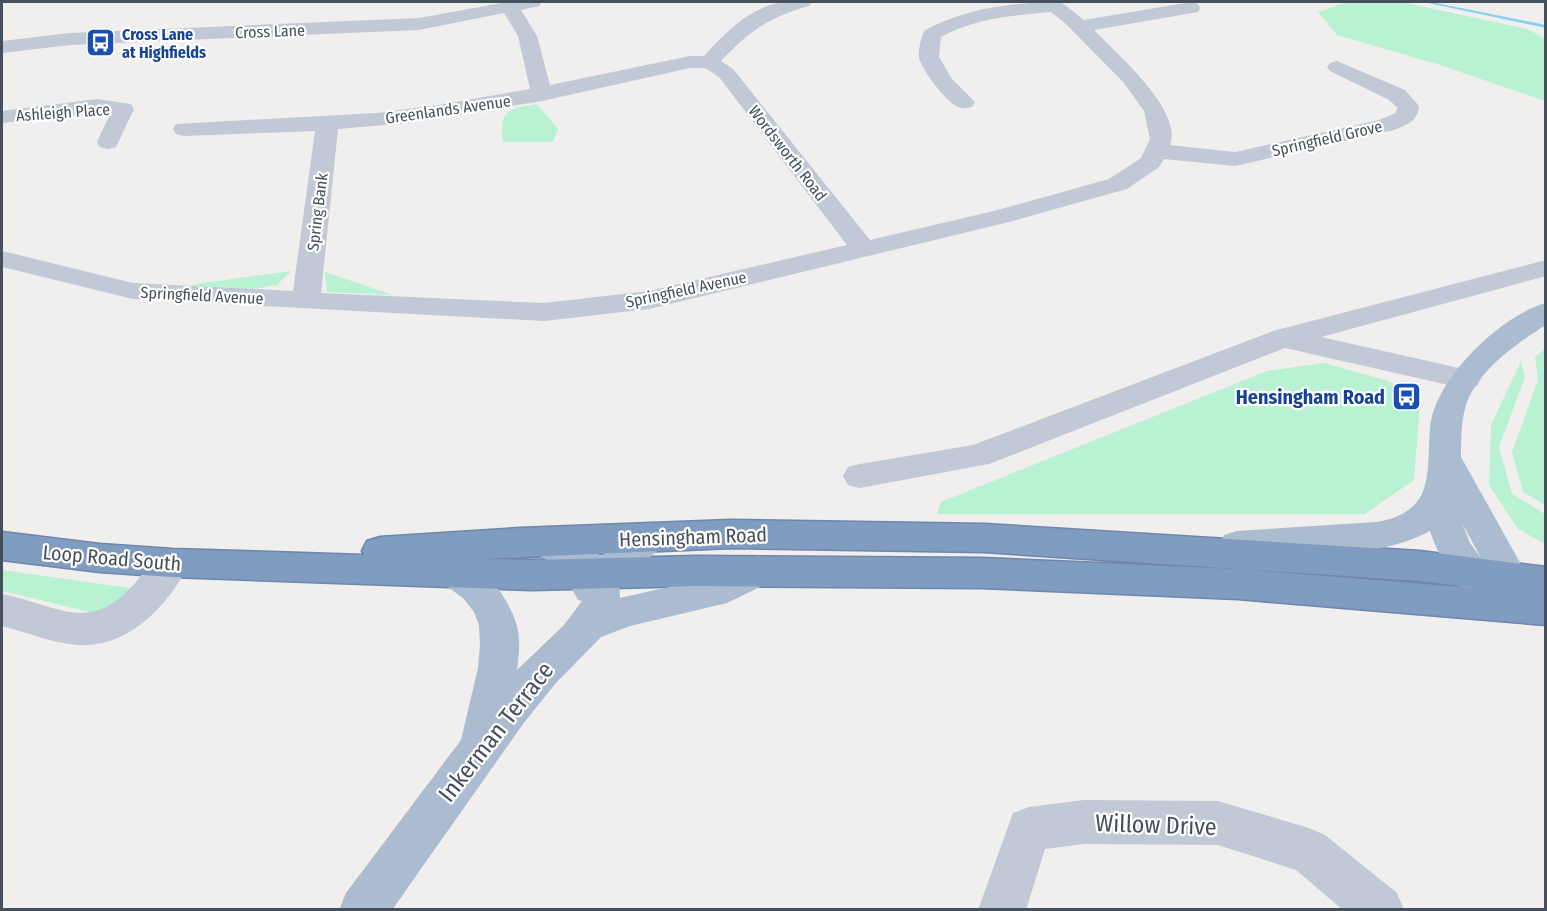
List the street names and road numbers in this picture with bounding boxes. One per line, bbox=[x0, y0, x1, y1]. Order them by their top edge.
street label: Cross Lane bbox=[235, 21, 305, 42]
street label: Greenlands Avenue bbox=[384, 91, 512, 128]
street label: Ashleigh Place bbox=[15, 100, 111, 125]
street label: Wordsworth Road bbox=[744, 102, 831, 205]
street label: Springfield Grove bbox=[1270, 117, 1384, 160]
street label: Spring Bank bbox=[303, 172, 332, 252]
street label: Springfield Avenue bbox=[624, 267, 748, 312]
street label: Springfield Avenue bbox=[140, 283, 264, 308]
street label: Hensingham Road bbox=[619, 522, 767, 552]
street label: Loop Road South bbox=[42, 540, 182, 576]
street label: Inkerman Terrace bbox=[433, 657, 559, 807]
street label: Willow Drive bbox=[1095, 809, 1217, 841]

